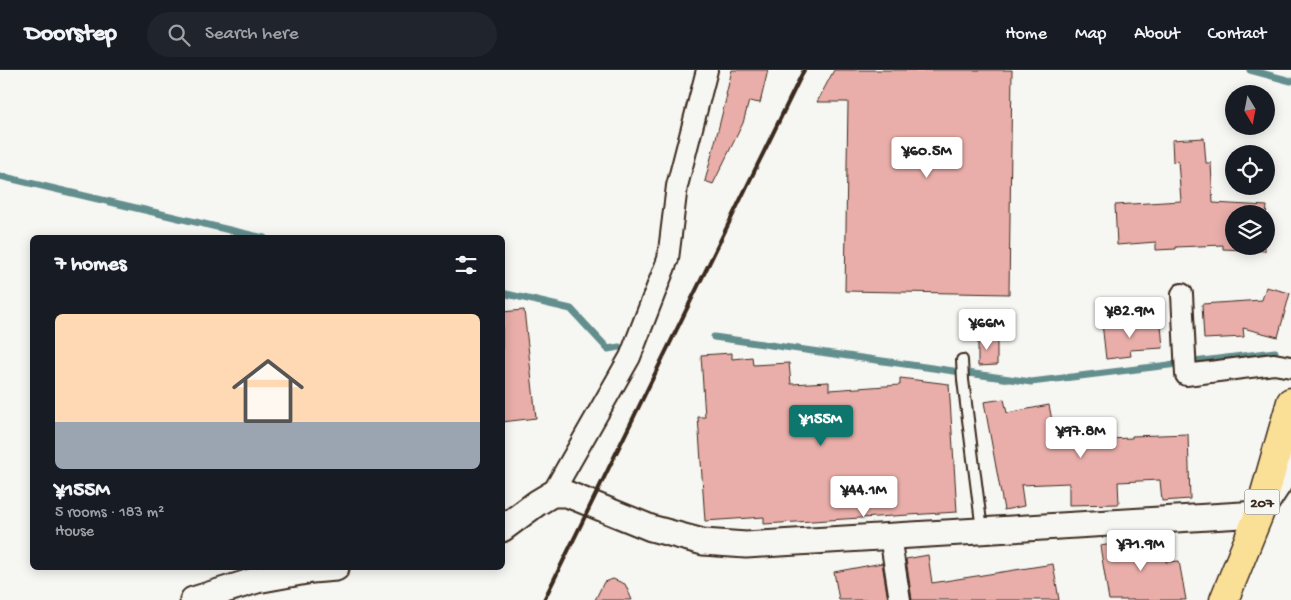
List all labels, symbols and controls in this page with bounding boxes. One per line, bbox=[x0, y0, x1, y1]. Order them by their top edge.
search box bbox=[147, 12, 497, 57]
text: Doorstep bbox=[25, 20, 117, 49]
icon: search bbox=[165, 21, 193, 49]
text: Search here bbox=[205, 23, 299, 46]
text: Home bbox=[1005, 24, 1047, 45]
text: Map bbox=[1075, 24, 1106, 45]
text: About bbox=[1134, 24, 1180, 45]
text: Contact bbox=[1208, 24, 1266, 45]
north arrow bbox=[1225, 85, 1275, 135]
map controls bbox=[1225, 85, 1275, 255]
pin: ¥60.5M bbox=[886, 136, 968, 179]
text: ¥60.5M bbox=[902, 143, 952, 162]
button: locate bbox=[1225, 145, 1275, 195]
button: layers bbox=[1225, 205, 1275, 255]
icon: filters bbox=[452, 251, 480, 279]
text: 7 homes bbox=[55, 253, 127, 278]
pin: ¥82.9M bbox=[1089, 296, 1171, 339]
text: ¥82.9M bbox=[1106, 303, 1154, 322]
pin: ¥66M bbox=[957, 308, 1017, 351]
text: ¥66M bbox=[970, 315, 1004, 334]
icon: home bbox=[223, 346, 313, 436]
pin: ¥155M bbox=[786, 404, 856, 447]
text: ¥155M bbox=[800, 411, 842, 430]
pin: ¥97.8M bbox=[1040, 416, 1122, 459]
text: ¥97.8M bbox=[1057, 423, 1105, 442]
pin: ¥44.1M bbox=[823, 476, 905, 518]
text: ¥155M bbox=[55, 479, 110, 504]
text: ¥44.1M bbox=[841, 482, 887, 501]
road number: 207 bbox=[1244, 490, 1280, 514]
text: 5 rooms · 183 m² bbox=[55, 504, 164, 523]
text: House bbox=[55, 523, 94, 542]
pin: ¥71.9M bbox=[1100, 530, 1182, 572]
text: ¥71.9M bbox=[1118, 536, 1164, 555]

